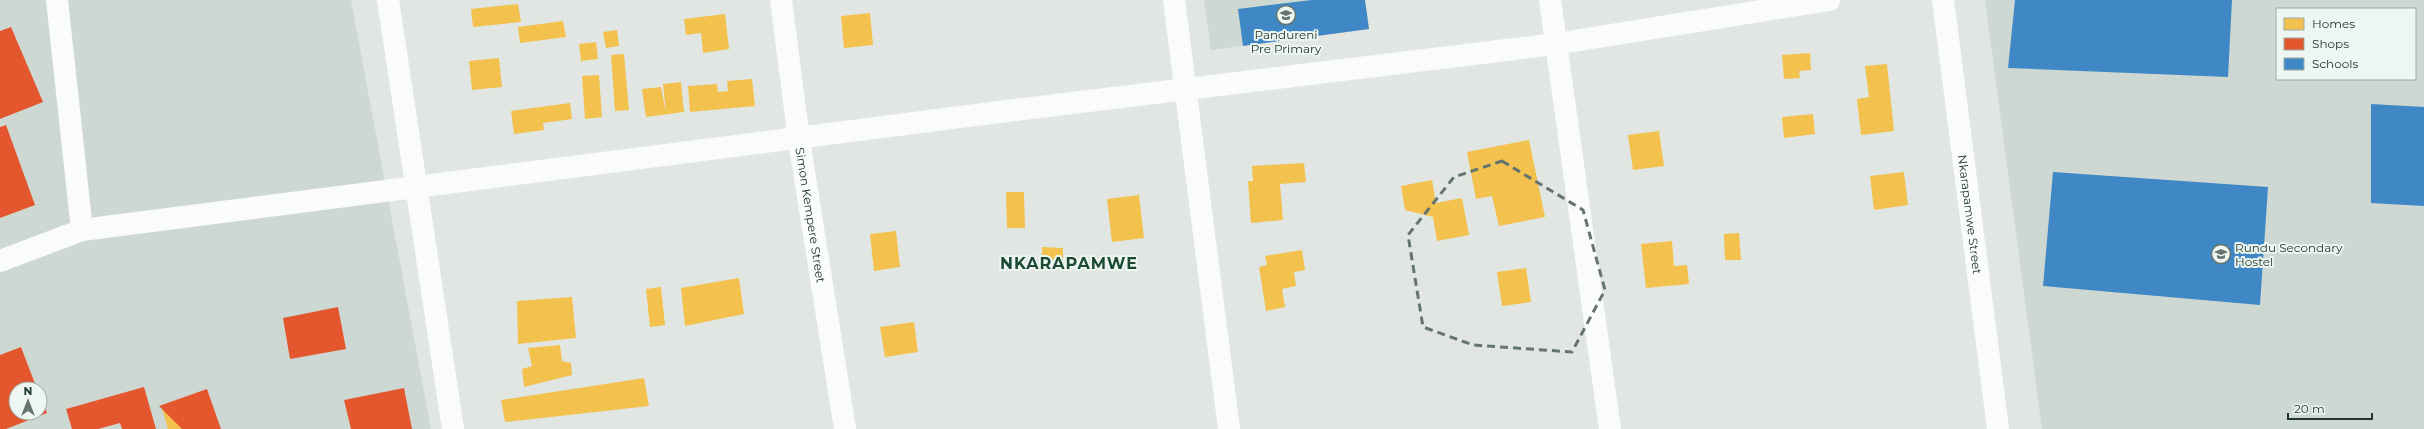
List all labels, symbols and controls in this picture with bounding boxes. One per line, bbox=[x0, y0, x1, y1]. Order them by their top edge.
school or university icon: Pandureni Pre Primary bbox=[1275, 4, 1297, 26]
legend bbox=[2276, 8, 2416, 80]
text: Homes bbox=[2312, 16, 2355, 31]
place label: Pandureni Pre Primary bbox=[1251, 27, 1322, 56]
text: Shops bbox=[2312, 36, 2349, 51]
text: Schools bbox=[2312, 56, 2358, 71]
street label: Simon Kempere Street bbox=[793, 146, 829, 284]
street label: Nkarapamwe Street bbox=[1955, 154, 1986, 275]
place label: Rundu Secondary Hostel bbox=[2235, 240, 2343, 269]
school or university icon: Rundu Secondary Hostel bbox=[2210, 243, 2232, 265]
district label: NKARAPAMWE bbox=[1000, 254, 1138, 273]
north arrow bbox=[8, 381, 48, 421]
text: N bbox=[24, 384, 32, 398]
scale bar bbox=[2288, 395, 2372, 421]
text: 20 m bbox=[2294, 401, 2325, 416]

